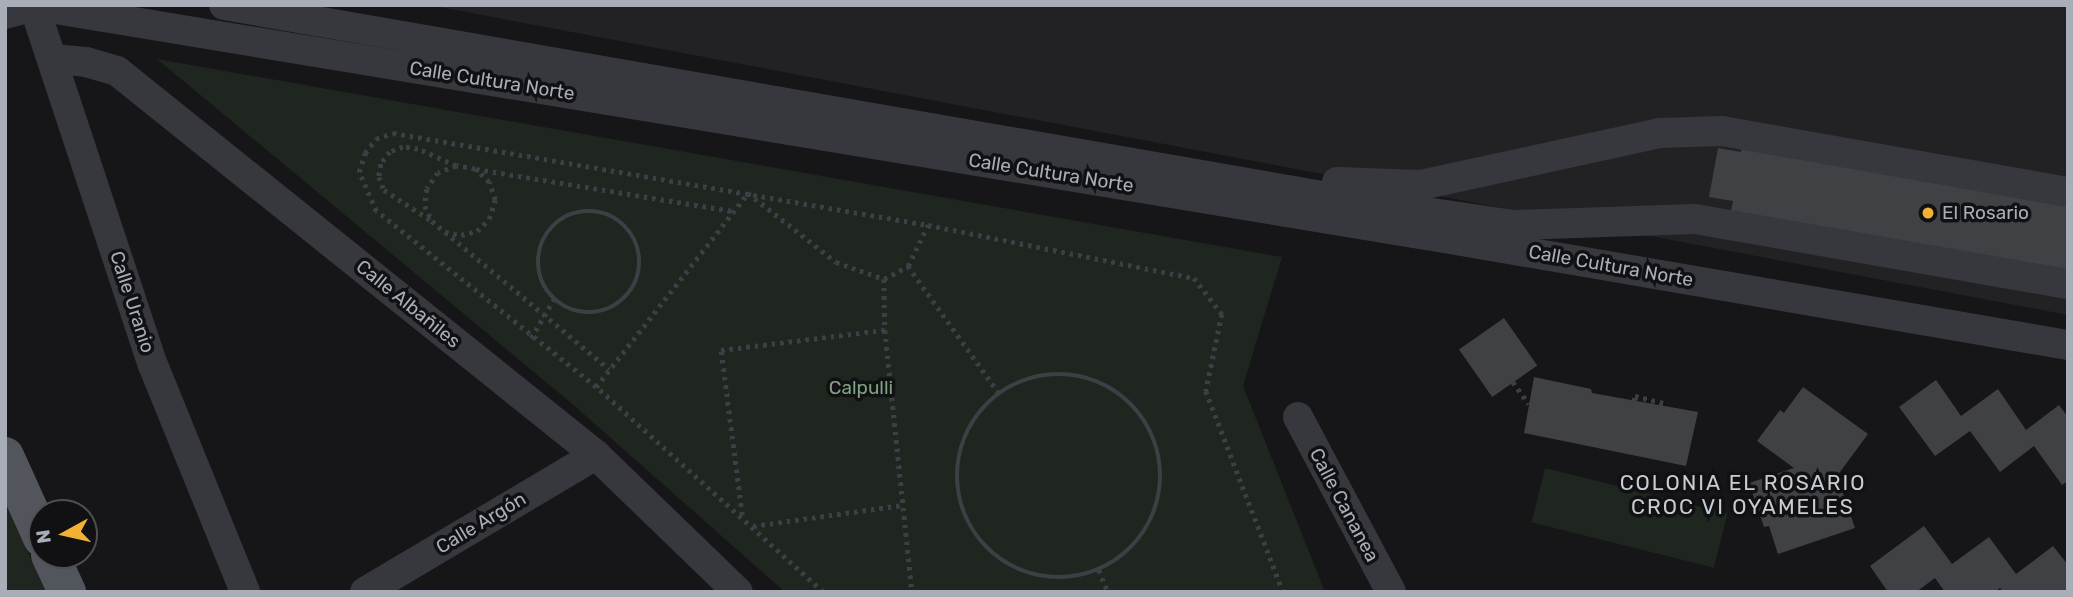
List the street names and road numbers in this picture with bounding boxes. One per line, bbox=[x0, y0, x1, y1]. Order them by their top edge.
street label: Calle Cultura Norte bbox=[408, 57, 576, 105]
street label: Calle Cultura Norte bbox=[967, 149, 1135, 197]
street label: Calle Cultura Norte bbox=[1527, 240, 1695, 292]
street label: Calle Uranio bbox=[105, 248, 159, 356]
street label: Calle Albañiles bbox=[351, 255, 465, 353]
street label: Calle Cananea bbox=[1304, 444, 1384, 566]
street label: Calle Argón bbox=[432, 487, 530, 559]

